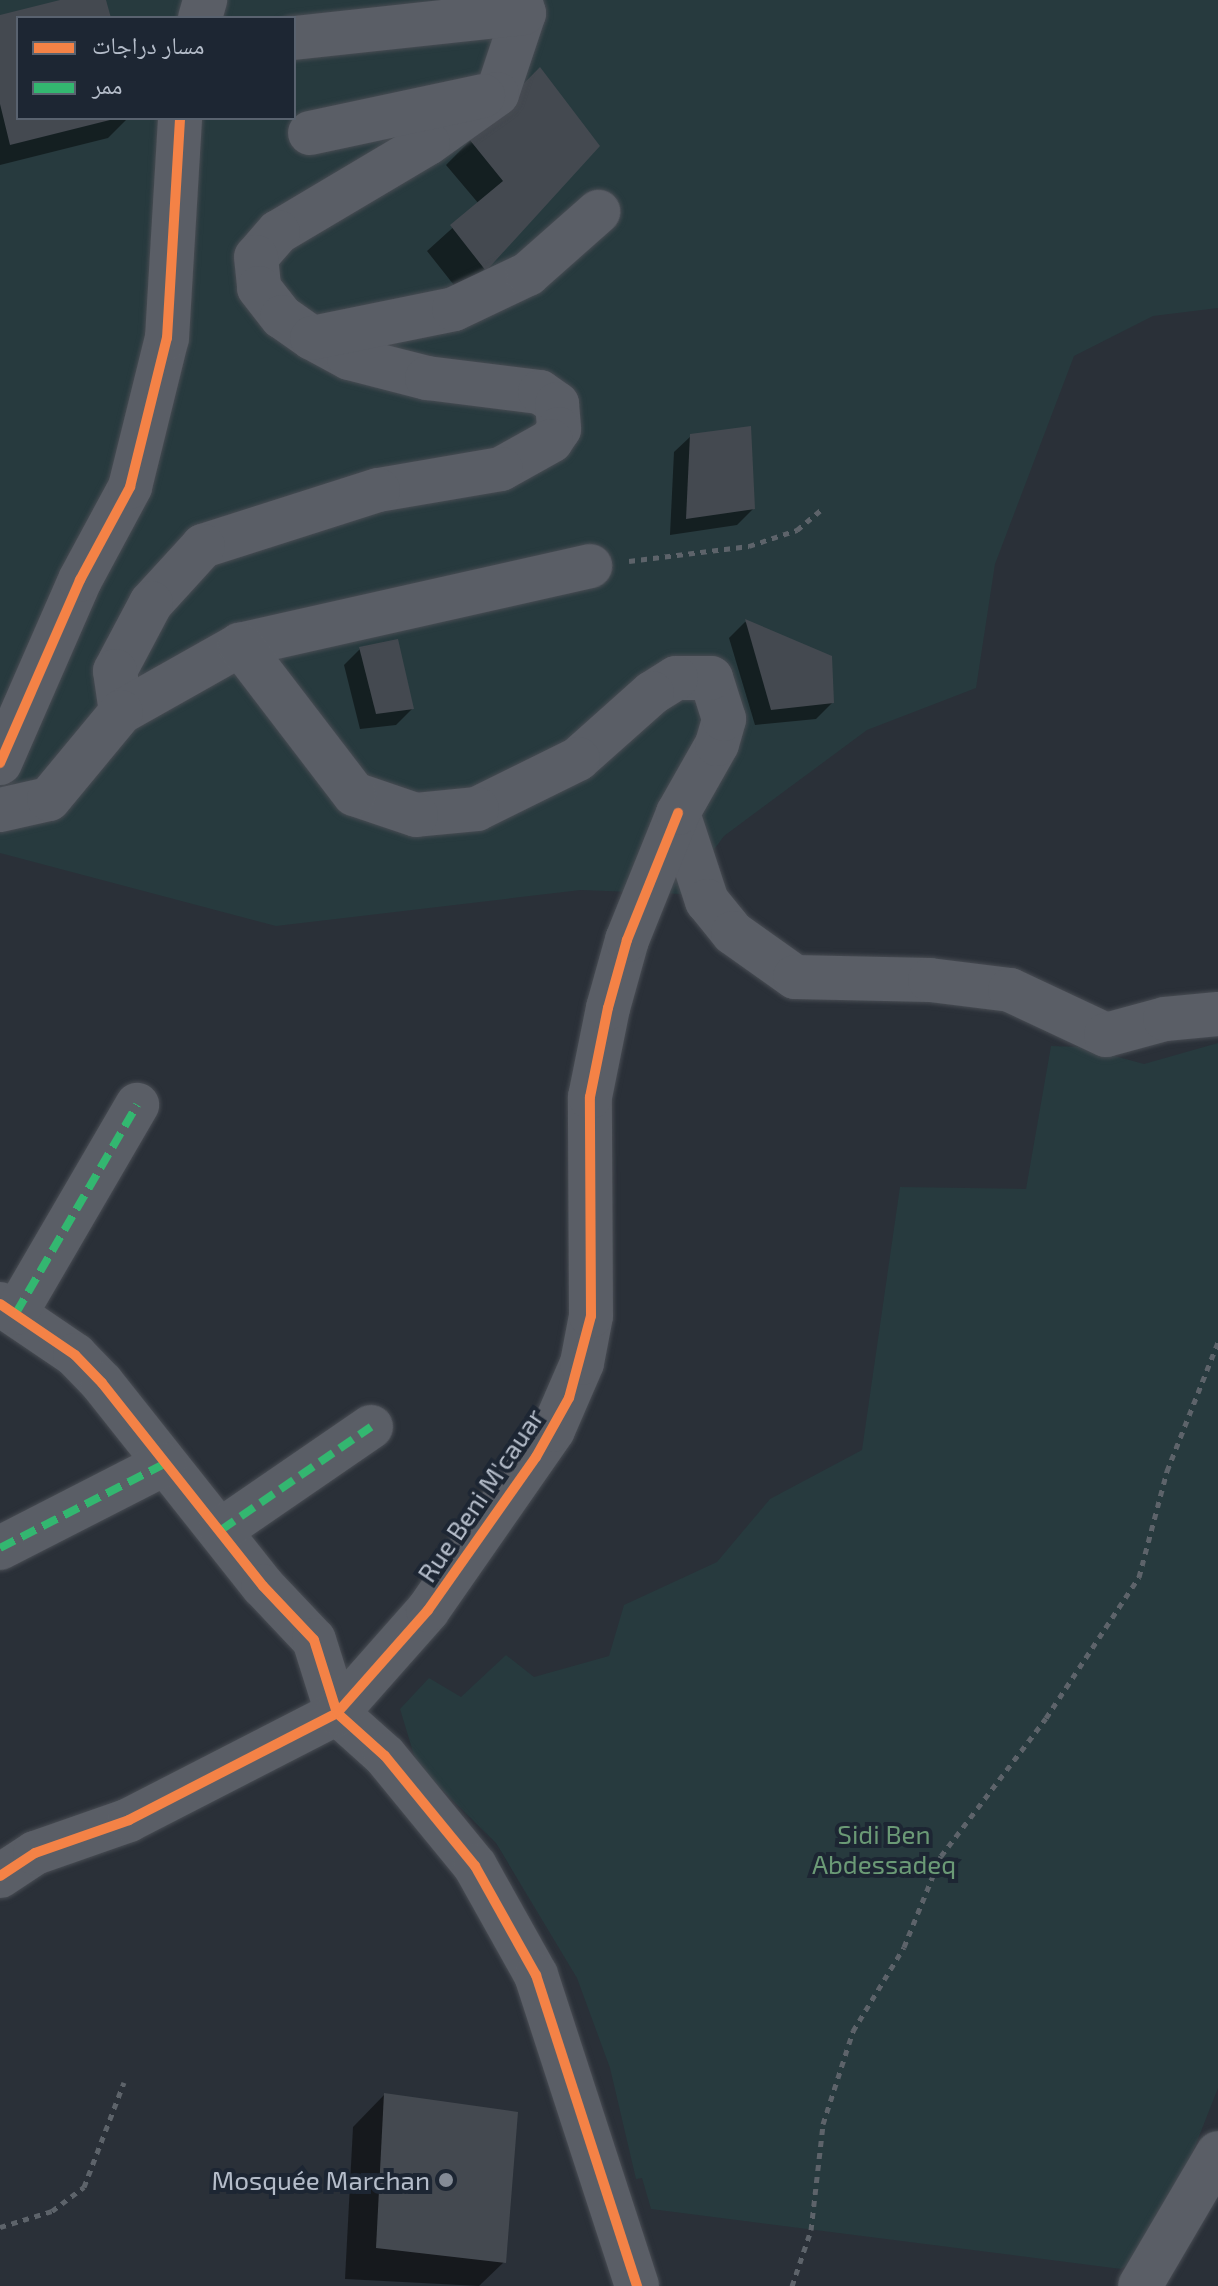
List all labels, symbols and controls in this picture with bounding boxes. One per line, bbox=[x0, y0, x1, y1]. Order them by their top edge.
legend bbox=[16, 16, 296, 120]
text: مسار دراجات bbox=[92, 30, 204, 59]
text: ممر bbox=[92, 70, 123, 99]
street label: Rue Beni M'cauar bbox=[410, 1402, 550, 1588]
park label: Sidi Ben Abdessadeq bbox=[812, 1818, 956, 1880]
place label: Mosquée Marchan bbox=[211, 2164, 430, 2196]
marker: Mosquée Marchan bbox=[437, 2171, 455, 2189]

